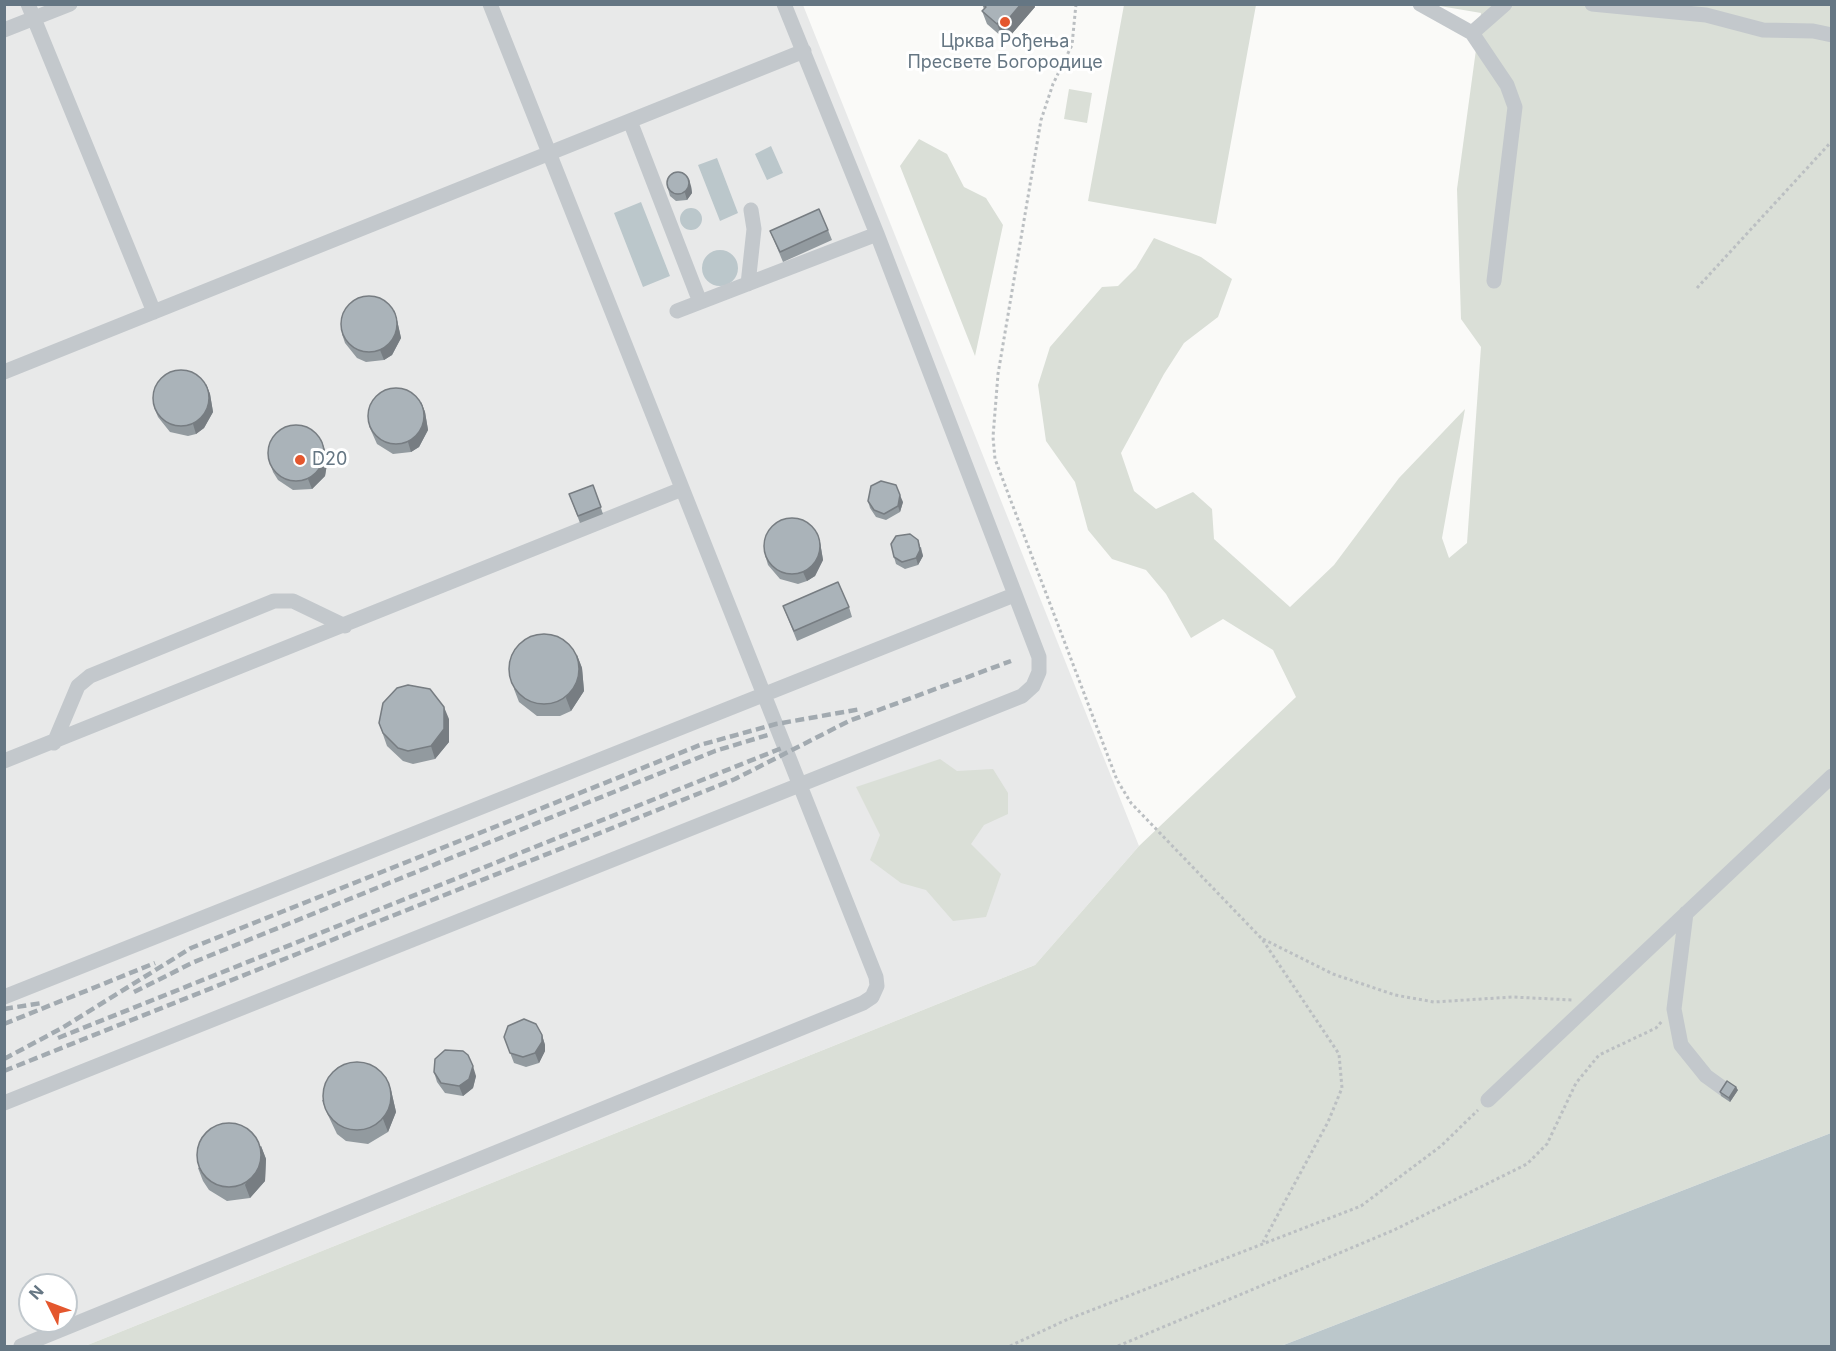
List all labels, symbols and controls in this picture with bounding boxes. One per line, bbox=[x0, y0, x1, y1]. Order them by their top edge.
marker: Црква Рођења Пресвете Богородице bbox=[998, 15, 1012, 29]
place label: Црква Рођења Пресвете Богородице bbox=[907, 31, 1103, 74]
place label: D20 bbox=[312, 449, 347, 471]
marker: D20 bbox=[293, 453, 307, 467]
north arrow bbox=[18, 1273, 78, 1333]
text: N bbox=[25, 1281, 48, 1304]

